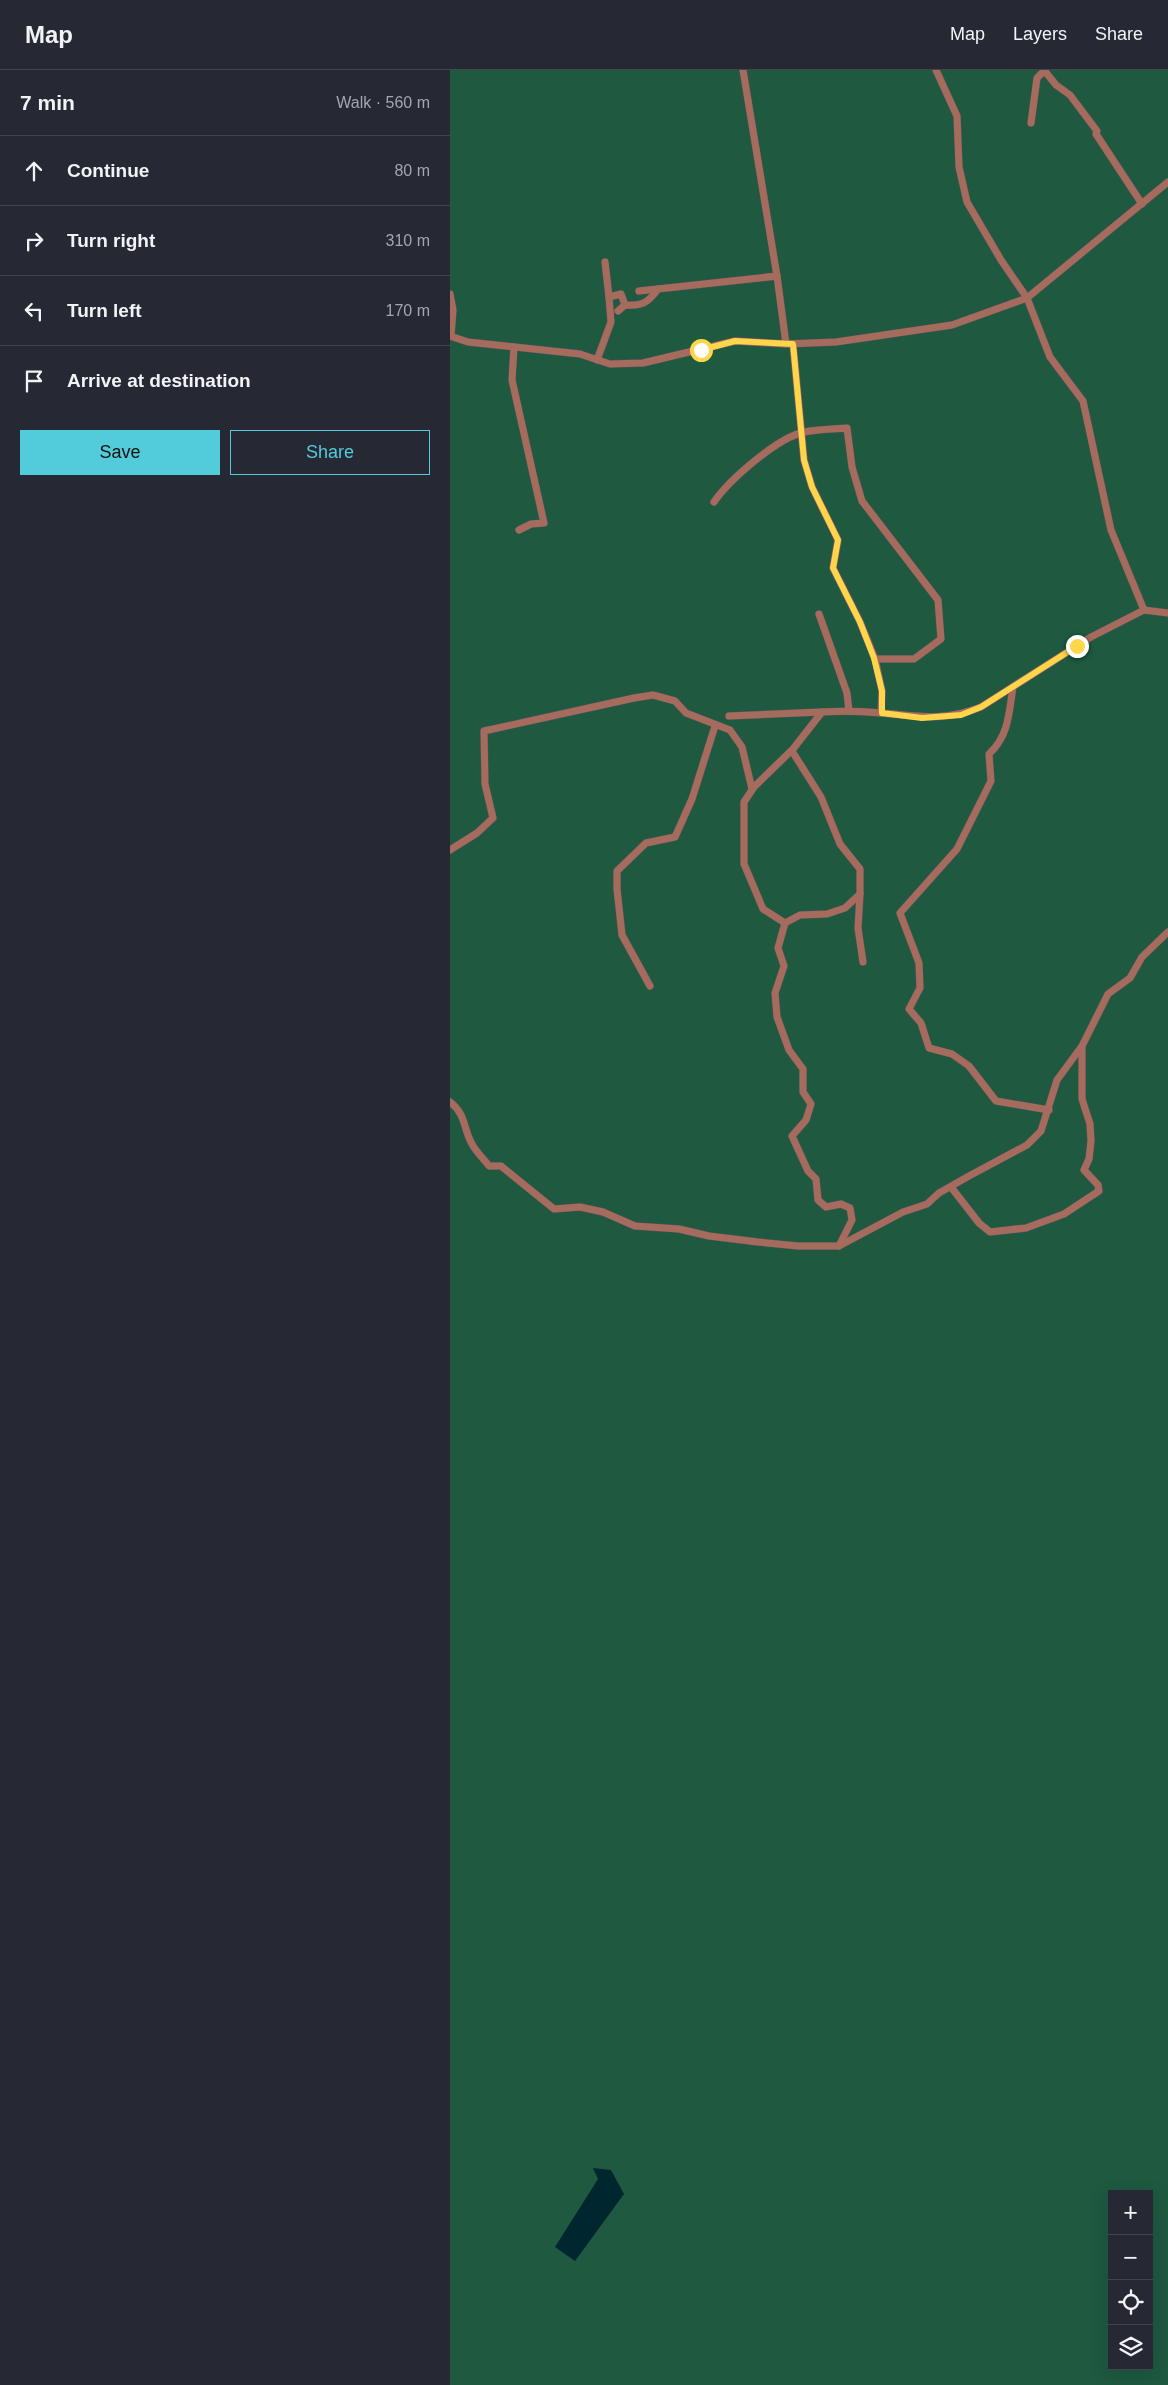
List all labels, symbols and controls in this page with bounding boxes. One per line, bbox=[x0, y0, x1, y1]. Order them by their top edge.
text: Map bbox=[25, 21, 73, 48]
text: Map bbox=[950, 24, 985, 44]
text: Layers bbox=[1013, 24, 1067, 44]
text: Share bbox=[1095, 24, 1143, 44]
text: 7 min bbox=[20, 91, 75, 114]
text: Walk · 560 m bbox=[336, 94, 430, 111]
icon: ahead bbox=[20, 157, 48, 185]
text: Continue bbox=[67, 160, 149, 181]
text: 80 m bbox=[394, 162, 430, 179]
icon: right bbox=[20, 227, 48, 255]
text: Turn right bbox=[67, 230, 155, 251]
text: 310 m bbox=[386, 232, 430, 249]
icon: left bbox=[20, 297, 48, 325]
text: Turn left bbox=[67, 300, 142, 321]
text: 170 m bbox=[386, 302, 430, 319]
route start bbox=[690, 339, 713, 362]
icon: arrive bbox=[20, 367, 48, 395]
text: Arrive at destination bbox=[67, 370, 251, 391]
button: Save bbox=[20, 430, 220, 475]
button: Share bbox=[230, 430, 430, 475]
route end bbox=[1066, 635, 1089, 658]
map controls bbox=[1108, 2190, 1153, 2370]
button: + bbox=[1108, 2190, 1153, 2235]
button: − bbox=[1108, 2235, 1153, 2280]
button: locate bbox=[1108, 2280, 1153, 2325]
button: layers bbox=[1108, 2325, 1153, 2370]

